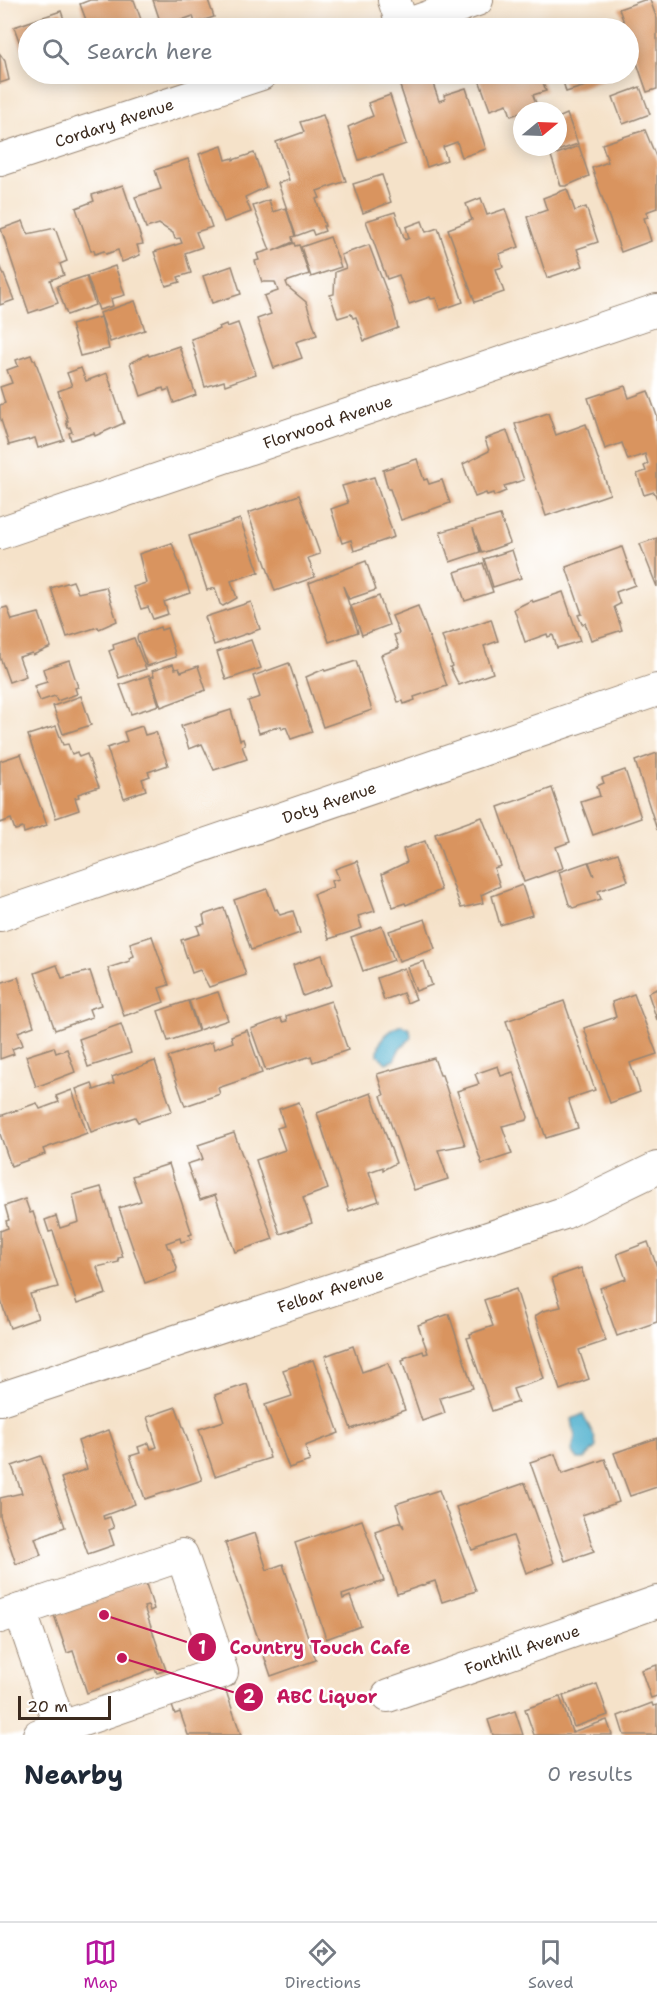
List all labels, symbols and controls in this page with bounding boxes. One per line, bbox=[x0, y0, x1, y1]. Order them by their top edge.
search box bbox=[18, 18, 639, 84]
icon: search bbox=[39, 35, 72, 68]
text: Search here bbox=[87, 37, 213, 66]
street label: Cordary Avenue bbox=[52, 94, 176, 152]
north arrow bbox=[513, 102, 567, 156]
street label: Florwood Avenue bbox=[260, 391, 395, 454]
street label: Doty Avenue bbox=[280, 777, 379, 829]
street label: Felbar Avenue bbox=[275, 1263, 386, 1318]
street label: Fonthill Avenue bbox=[462, 1620, 582, 1679]
callout: Country Touch Cafe bbox=[187, 1629, 422, 1665]
text: 1 bbox=[198, 1636, 206, 1660]
text: Country Touch Cafe bbox=[229, 1636, 411, 1660]
callout: ABC Liquor bbox=[234, 1679, 389, 1715]
text: 2 bbox=[243, 1685, 256, 1709]
text: ABC Liquor bbox=[276, 1685, 378, 1709]
scale bar bbox=[18, 1693, 111, 1720]
text: 20 m bbox=[27, 1696, 68, 1717]
text: Nearby bbox=[24, 1757, 123, 1792]
text: 0 results bbox=[547, 1761, 633, 1787]
tab: Map bbox=[84, 1936, 118, 1993]
tab: Directions bbox=[285, 1936, 361, 1993]
tab: Saved bbox=[528, 1936, 574, 1993]

